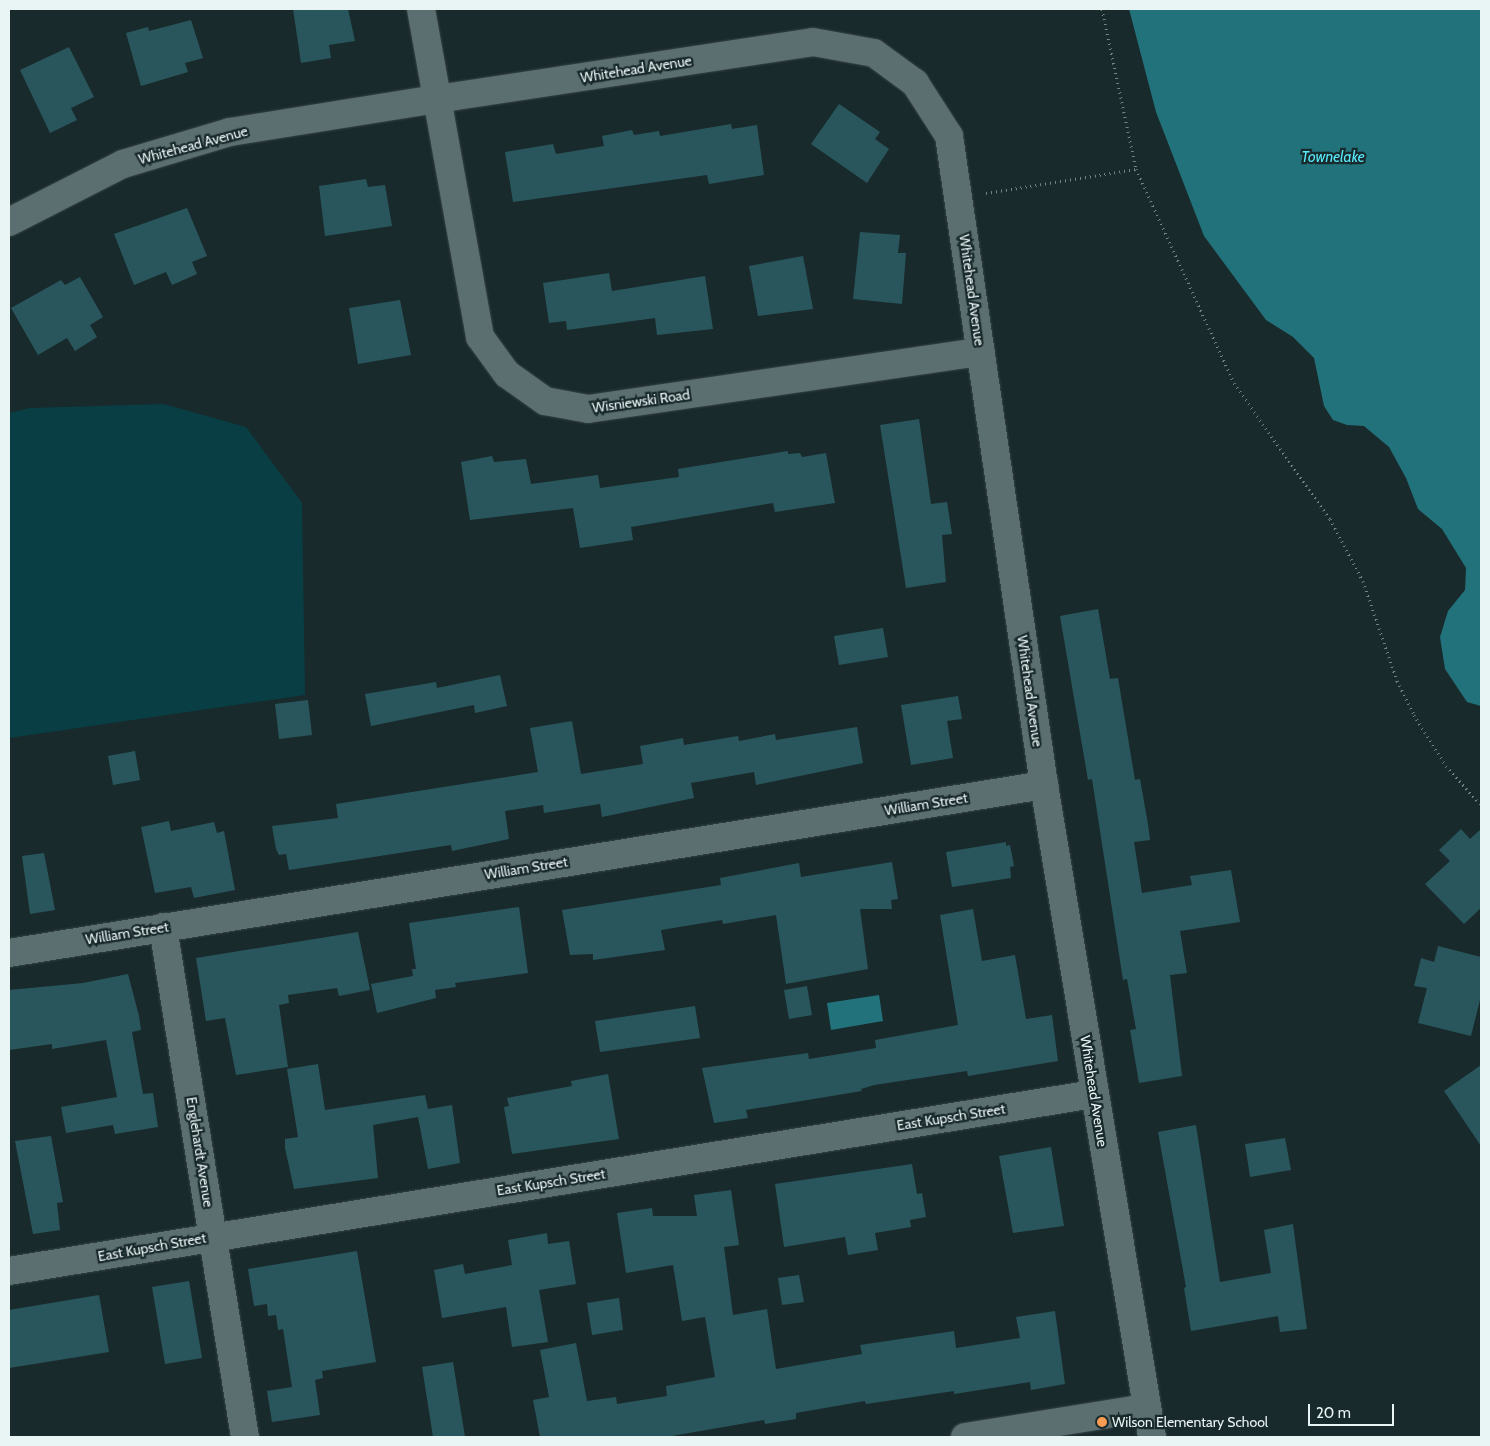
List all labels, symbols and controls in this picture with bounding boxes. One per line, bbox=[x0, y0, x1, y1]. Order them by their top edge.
street label: Whitehead Avenue bbox=[579, 52, 693, 86]
street label: Whitehead Avenue bbox=[137, 122, 249, 168]
water label: Townelake bbox=[1301, 149, 1365, 167]
street label: Whitehead Avenue bbox=[956, 233, 988, 347]
street label: Wisniewski Road bbox=[591, 386, 691, 416]
street label: Whitehead Avenue bbox=[1014, 634, 1046, 748]
street label: William Street bbox=[883, 789, 969, 819]
street label: William Street bbox=[483, 853, 569, 883]
street label: William Street bbox=[84, 918, 170, 948]
street label: Whitehead Avenue bbox=[1077, 1034, 1111, 1148]
street label: Englehardt Avenue bbox=[183, 1096, 217, 1208]
street label: East Kupsch Street bbox=[895, 1100, 1007, 1134]
street label: East Kupsch Street bbox=[495, 1165, 607, 1199]
street label: East Kupsch Street bbox=[97, 1229, 207, 1265]
scale bar bbox=[1310, 1394, 1396, 1426]
text: 20 m bbox=[1316, 1404, 1351, 1422]
place label: Wilson Elementary School bbox=[1112, 1414, 1268, 1430]
marker: Wilson Elementary School bbox=[1096, 1416, 1108, 1428]

